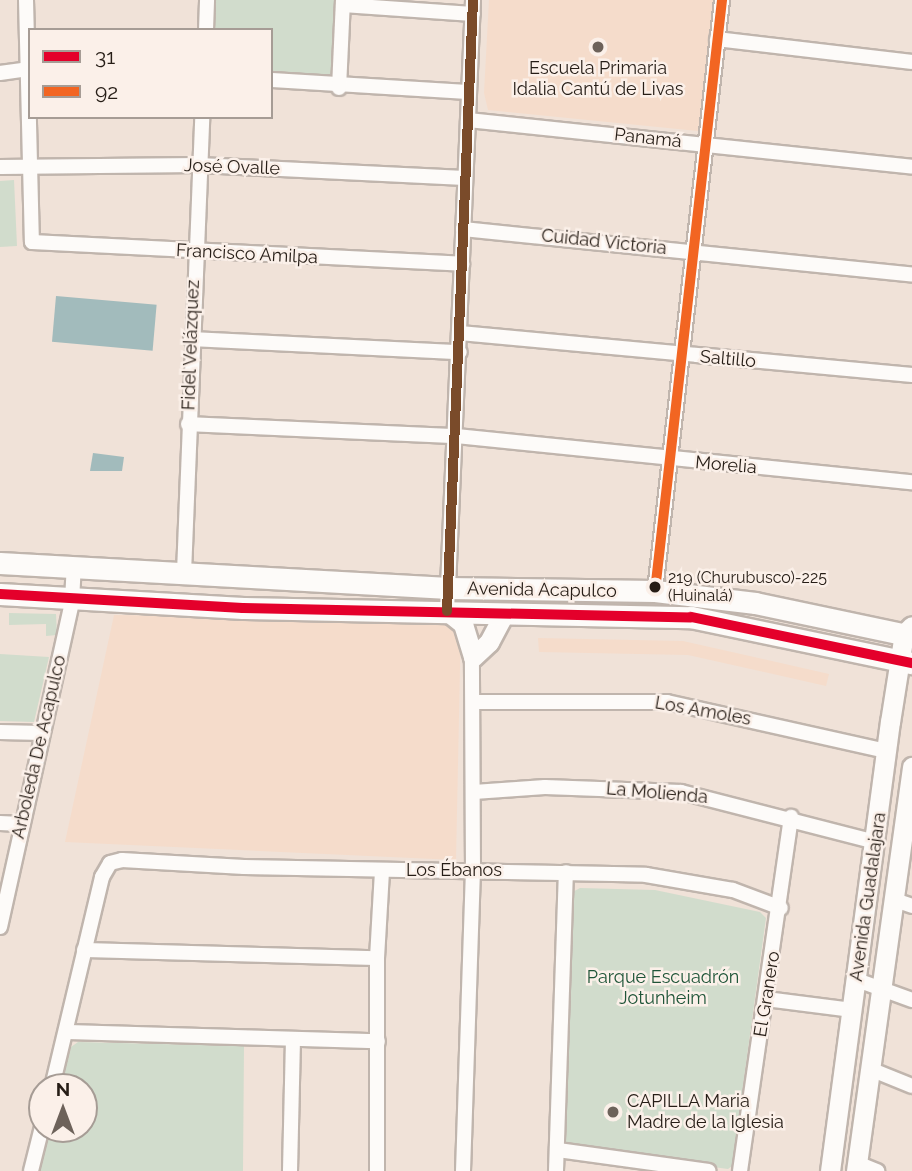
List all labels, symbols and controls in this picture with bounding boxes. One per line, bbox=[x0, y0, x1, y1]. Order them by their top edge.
legend bbox=[28, 28, 273, 119]
marker: Escuela Primaria Idalia Cantú de Livas bbox=[590, 39, 606, 55]
text: 31 bbox=[95, 44, 115, 69]
place label: Escuela Primaria Idalia Cantú de Livas bbox=[512, 58, 684, 100]
text: 92 bbox=[95, 79, 118, 104]
street label: Panamá bbox=[613, 124, 683, 152]
street label: José Ovalle bbox=[184, 155, 280, 179]
street label: Cuidad Victoria bbox=[540, 225, 668, 259]
street label: Francisco Amilpa bbox=[175, 239, 319, 269]
street label: Fidel Velázquez bbox=[178, 279, 204, 411]
street label: Saltillo bbox=[699, 346, 757, 372]
street label: Morelia bbox=[694, 452, 758, 478]
place label: 219 (Churubusco)-225 (Huinalá) bbox=[668, 568, 827, 606]
street label: Avenida Acapulco bbox=[467, 578, 617, 602]
marker: 219 (Churubusco)-225 (Huinalá) bbox=[648, 580, 662, 594]
street label: Arboleda De Acapulco bbox=[7, 653, 71, 841]
street label: Los Amoles bbox=[653, 692, 753, 730]
street label: La Molienda bbox=[605, 778, 709, 808]
street label: Avenida Guadalajara bbox=[845, 811, 891, 983]
street label: Los Ébanos bbox=[406, 859, 502, 881]
street label: El Granero bbox=[750, 949, 784, 1039]
park label: Parque Escuadrón Jotunheim bbox=[587, 967, 739, 1010]
north arrow bbox=[28, 1073, 98, 1143]
text: N bbox=[56, 1078, 70, 1100]
place label: CAPILLA Maria Madre de la Iglesia bbox=[627, 1091, 784, 1134]
marker: CAPILLA Maria Madre de la Iglesia bbox=[605, 1104, 621, 1120]

